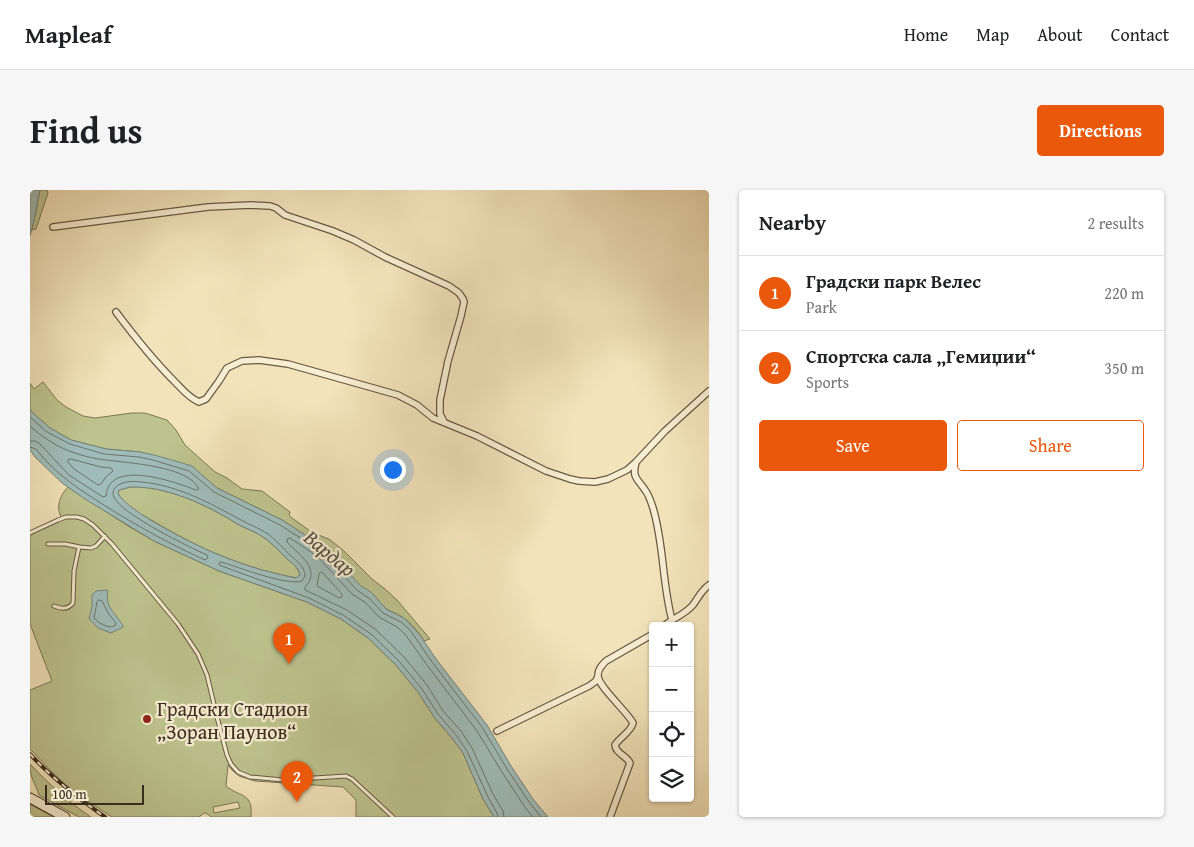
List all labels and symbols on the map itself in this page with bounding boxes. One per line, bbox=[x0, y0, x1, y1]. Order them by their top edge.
your location bbox=[380, 457, 406, 483]
water label: Вардар bbox=[297, 521, 363, 584]
pin: 1 bbox=[273, 623, 305, 664]
place label: Градски Стадион „Зоран Паунов“ bbox=[157, 694, 309, 746]
marker: Градски Стадион „Зоран Паунов“ bbox=[141, 713, 153, 725]
pin: 2 bbox=[281, 761, 313, 802]
scale bar bbox=[45, 782, 144, 805]

